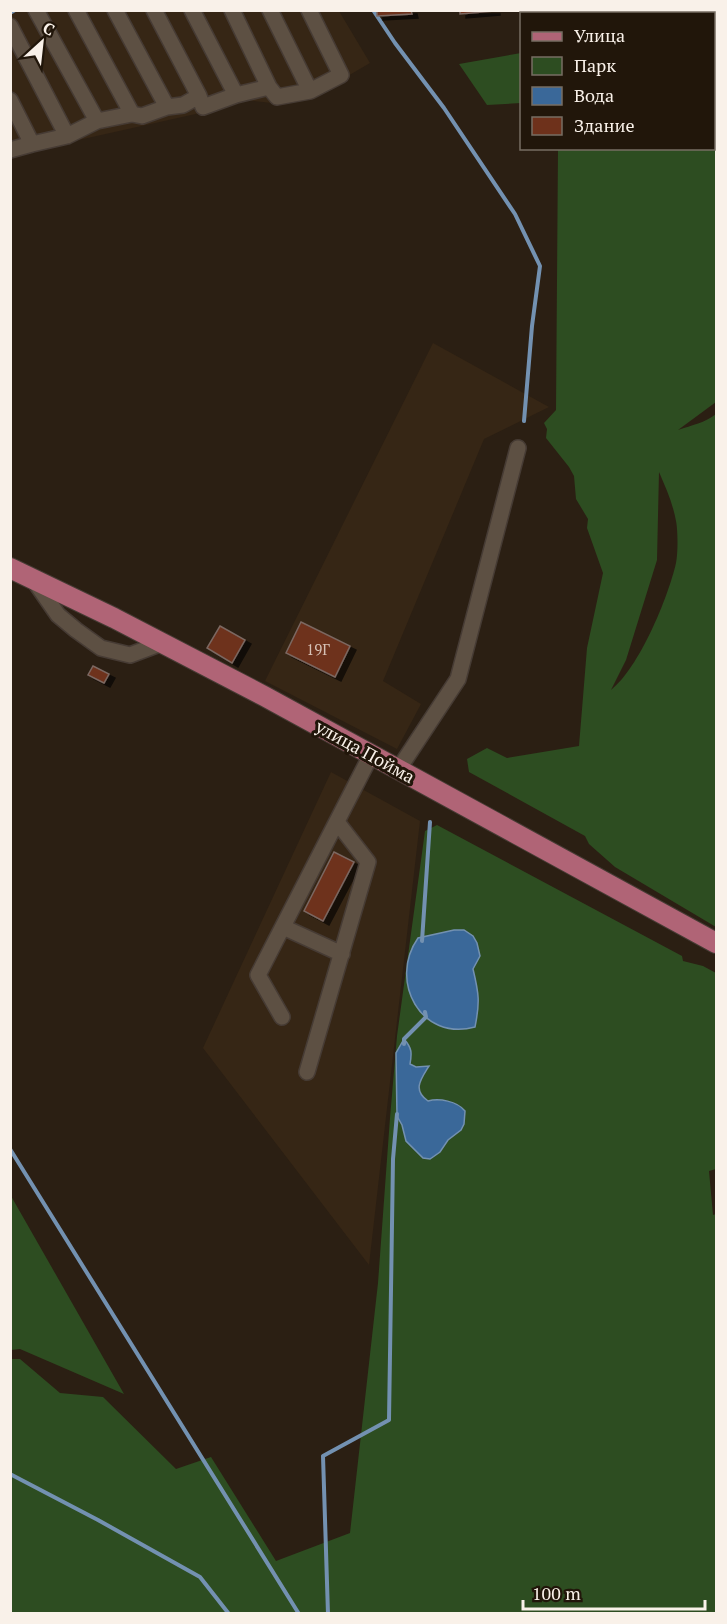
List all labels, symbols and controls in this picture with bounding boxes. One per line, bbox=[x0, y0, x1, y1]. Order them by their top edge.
north arrow bbox=[12, 12, 72, 72]
legend bbox=[520, 12, 715, 150]
text: С bbox=[39, 16, 58, 41]
text: Улица bbox=[574, 23, 625, 47]
text: Парк bbox=[574, 53, 616, 77]
text: Вода bbox=[574, 83, 614, 107]
text: Здание bbox=[574, 113, 634, 137]
house number: 19Г bbox=[306, 639, 330, 659]
street label: улица Пойма bbox=[311, 713, 419, 788]
scale bar bbox=[523, 1573, 704, 1611]
text: 100 m bbox=[532, 1581, 581, 1605]

